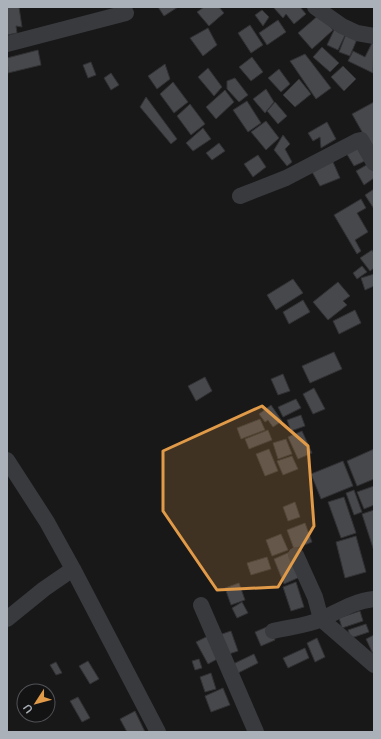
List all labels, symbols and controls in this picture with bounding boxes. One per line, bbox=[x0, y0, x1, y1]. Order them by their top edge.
north arrow bbox=[16, 683, 56, 723]
text: U bbox=[20, 701, 36, 716]

